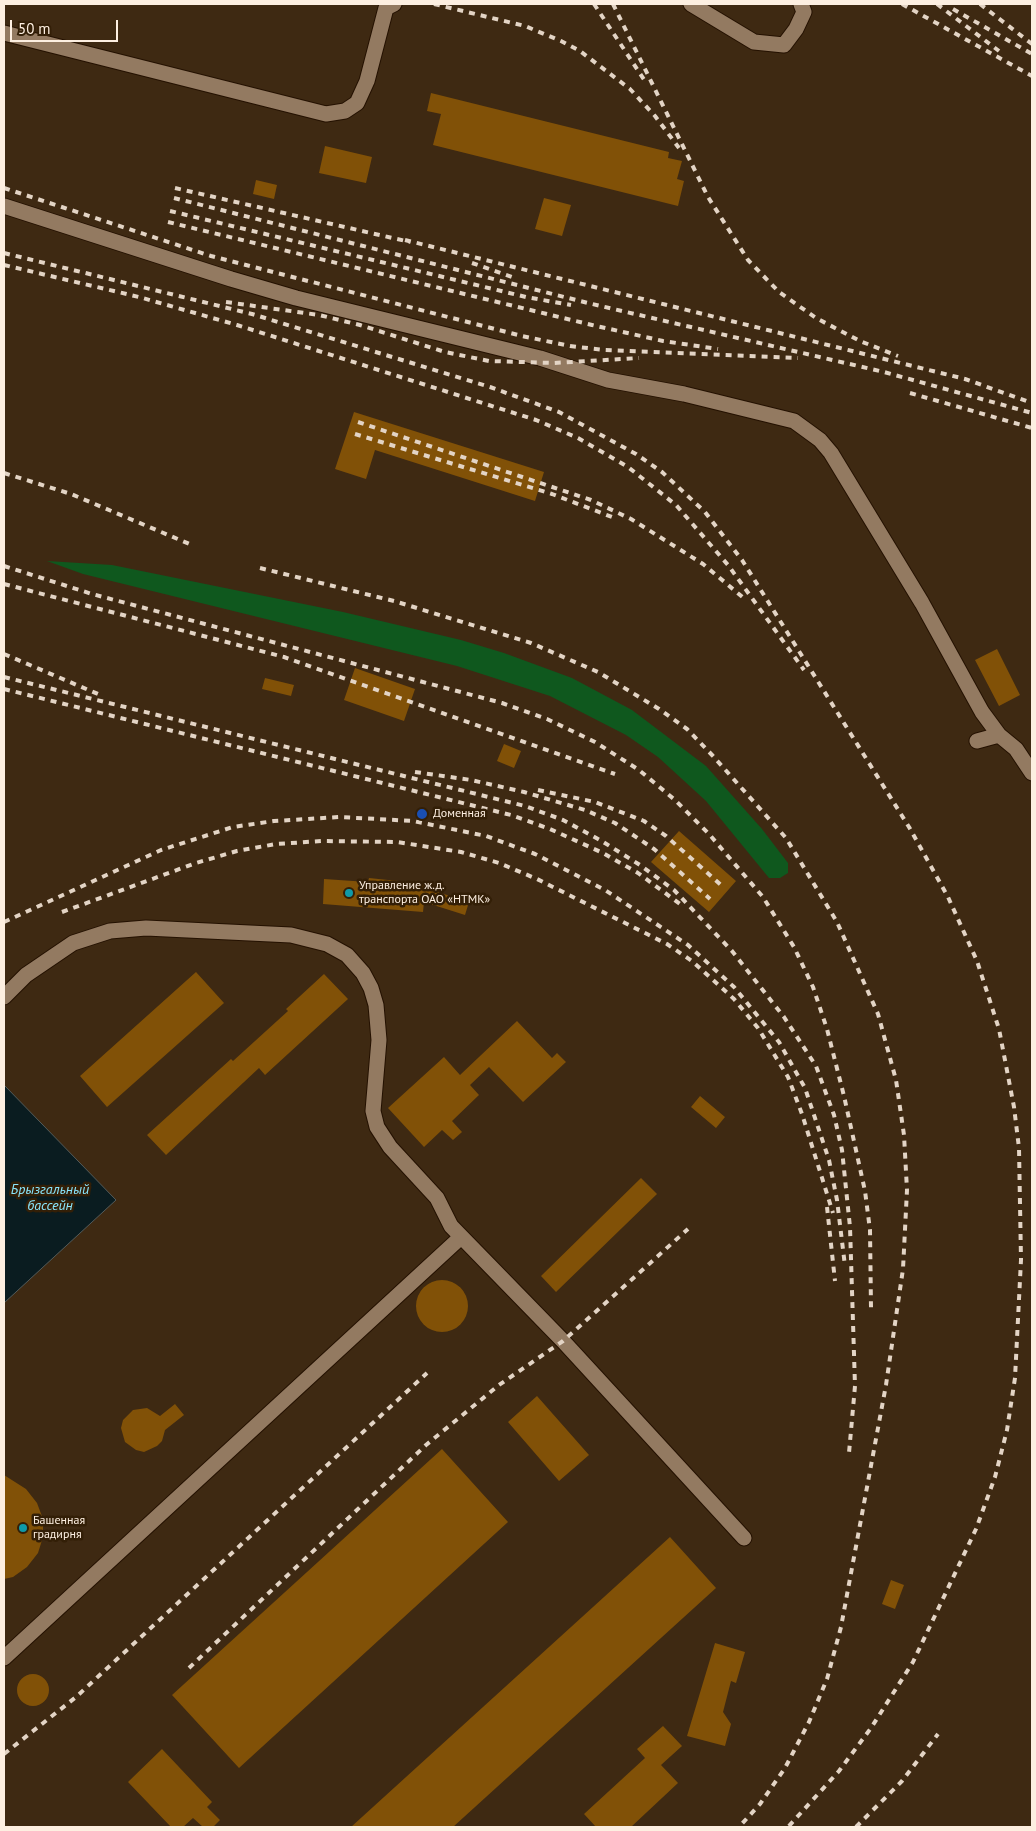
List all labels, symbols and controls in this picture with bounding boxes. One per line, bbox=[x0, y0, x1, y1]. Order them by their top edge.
scale bar bbox=[12, 10, 120, 42]
text: 50 m bbox=[18, 19, 51, 38]
marker: Доменная bbox=[415, 807, 429, 821]
place label: Доменная bbox=[433, 807, 486, 821]
place label: Управление ж.д. транспорта ОАО «НТМК» bbox=[359, 879, 490, 907]
marker: Управление ж.д. транспорта ОАО «НТМК» bbox=[343, 887, 355, 899]
water label: Брызгальный бассейн bbox=[11, 1182, 89, 1214]
place label: Башенная градирня bbox=[33, 1514, 85, 1542]
marker: Башенная градирня bbox=[17, 1522, 29, 1534]

